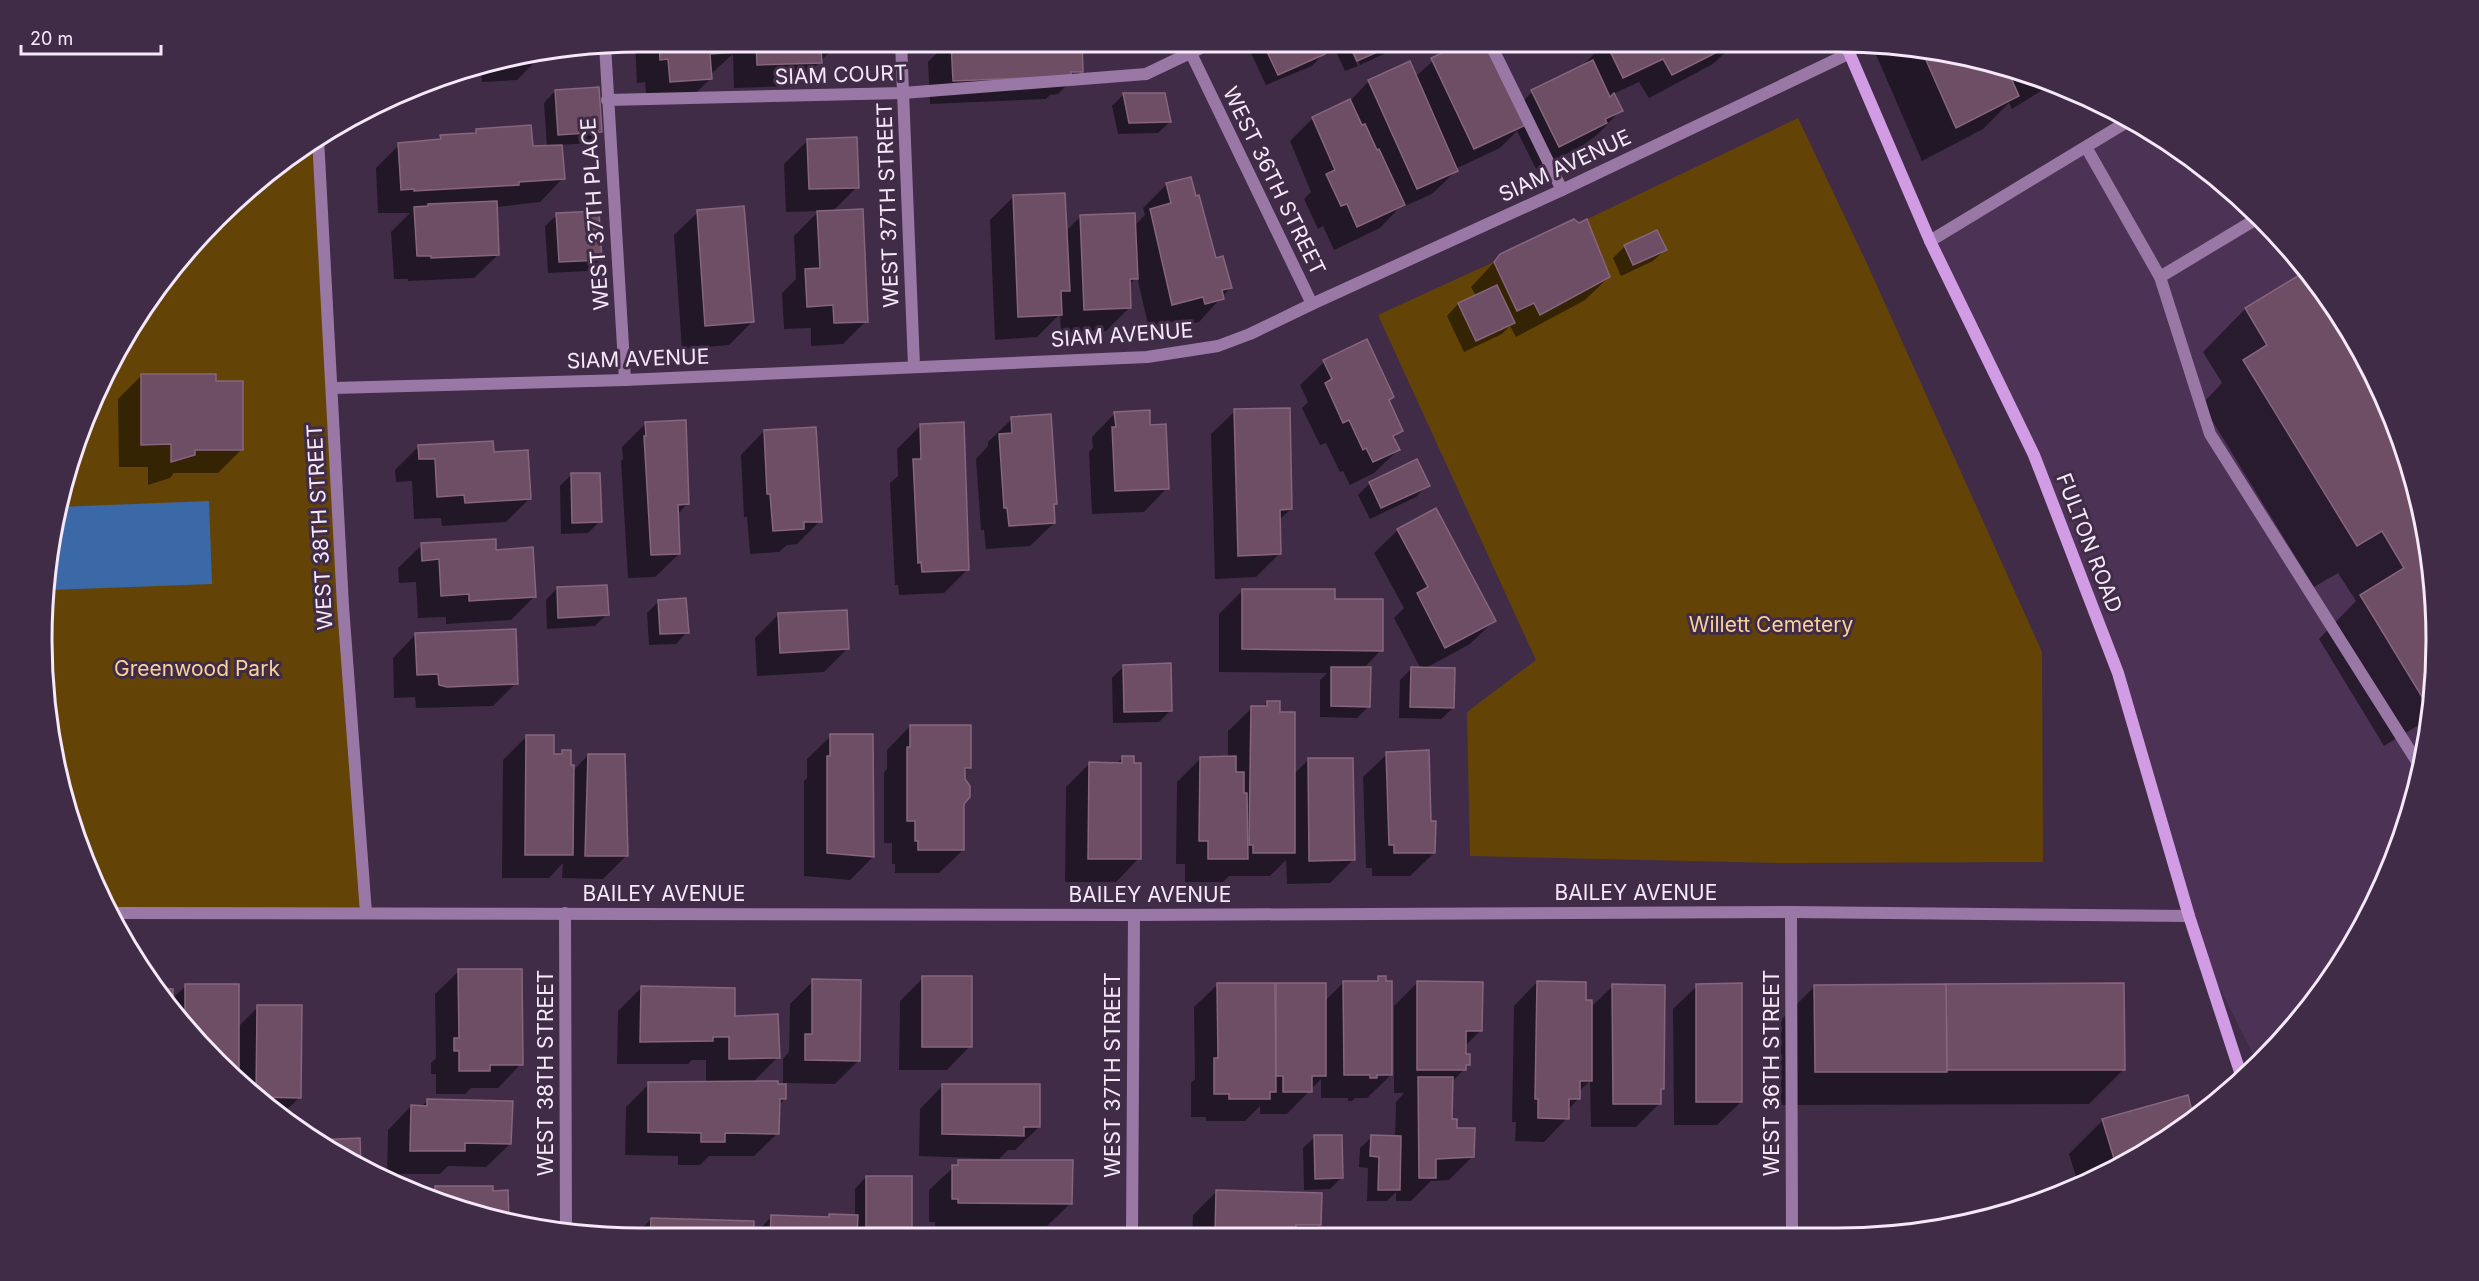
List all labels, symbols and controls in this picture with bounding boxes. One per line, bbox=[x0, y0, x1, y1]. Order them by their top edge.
scale bar bbox=[21, 18, 160, 56]
text: 20 m bbox=[30, 28, 73, 49]
street label: SIAM COURT bbox=[774, 60, 908, 89]
street label: WEST 36TH STREET bbox=[1218, 82, 1331, 279]
street label: WEST 37TH STREET bbox=[871, 102, 904, 308]
street label: WEST 37TH PLACE bbox=[575, 117, 614, 311]
street label: SIAM AVENUE bbox=[1495, 124, 1635, 207]
street label: SIAM AVENUE bbox=[1050, 317, 1194, 352]
street label: SIAM AVENUE bbox=[566, 344, 710, 373]
street label: WEST 38TH STREET bbox=[302, 423, 337, 631]
street label: FULTON ROAD bbox=[2051, 470, 2127, 616]
park label: Willett Cemetery bbox=[1689, 612, 1853, 637]
park label: Greenwood Park bbox=[114, 656, 280, 681]
street label: BAILEY AVENUE bbox=[1555, 880, 1717, 905]
street label: BAILEY AVENUE bbox=[583, 881, 745, 906]
street label: BAILEY AVENUE bbox=[1069, 882, 1231, 907]
street label: WEST 38TH STREET bbox=[533, 970, 558, 1176]
street label: WEST 36TH STREET bbox=[1759, 970, 1784, 1176]
street label: WEST 37TH STREET bbox=[1100, 972, 1125, 1178]

